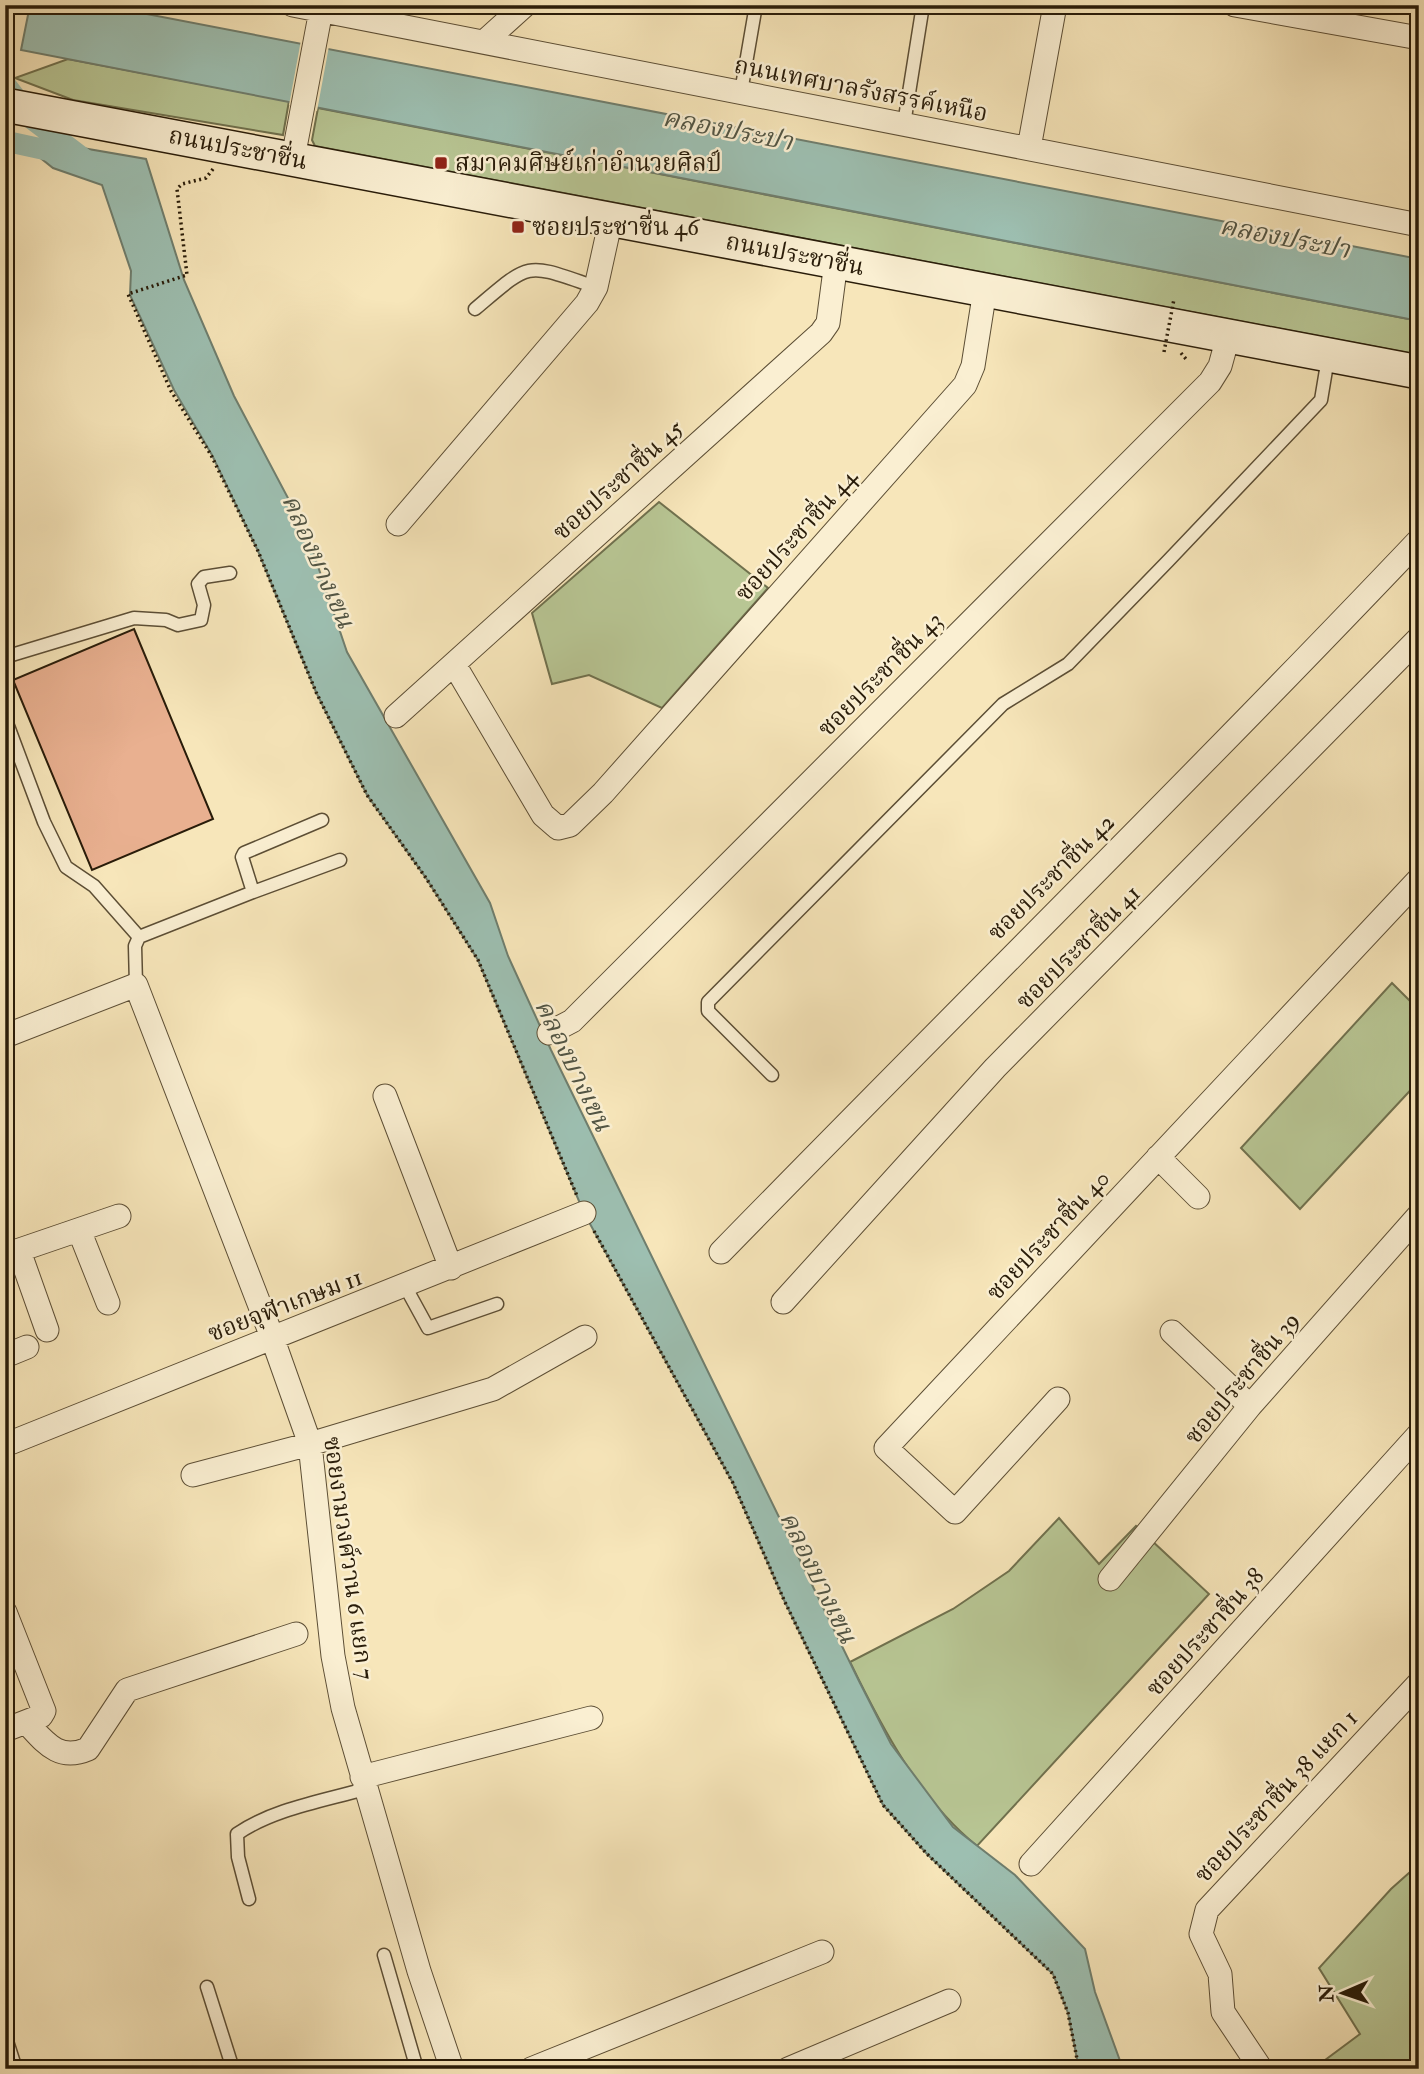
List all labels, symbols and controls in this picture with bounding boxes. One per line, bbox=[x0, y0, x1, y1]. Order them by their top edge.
street label: ถนนเทศบาลรังสรรค์เหนือ bbox=[731, 49, 991, 129]
water label: คลองประปา bbox=[660, 102, 797, 158]
street label: ถนนประชาชื่น bbox=[166, 117, 310, 177]
place label: สมาคมศิษย์เก่าอํานวยศิลป์ bbox=[455, 147, 722, 179]
marker: สมาคมศิษย์เก่าอํานวยศิลป์ bbox=[433, 155, 449, 171]
place label: ซอยประชาชื่น 46 bbox=[532, 209, 701, 243]
water label: คลองประปา bbox=[1217, 210, 1354, 266]
marker: ซอยประชาชื่น 46 bbox=[510, 219, 526, 235]
street label: ถนนประชาชื่น bbox=[723, 223, 867, 283]
street label: ซอยประชาชื่น 45 bbox=[544, 411, 691, 547]
street label: ซอยประชาชื่น 44 bbox=[726, 460, 865, 608]
water label: คลองบางเขน bbox=[274, 490, 362, 634]
street label: ซอยประชาชื่น 43 bbox=[809, 603, 949, 743]
street label: ซอยประชาชื่น 42 bbox=[979, 805, 1121, 947]
street label: ซอยประชาชื่น 41 bbox=[1007, 876, 1147, 1016]
water label: คลองบางเขน bbox=[527, 994, 619, 1137]
street label: ซอยประชาชื่น 40 bbox=[978, 1162, 1117, 1307]
street label: ซอยจุฬาเกษม 11 bbox=[204, 1262, 367, 1349]
street label: ซอยประชาชื่น 39 bbox=[1176, 1304, 1307, 1451]
street label: ซอยงามวงศ์วาน 6 แยก 7 bbox=[316, 1434, 382, 1682]
water label: คลองบางเขน bbox=[772, 1506, 864, 1649]
street label: ซอยประชาชื่น 38 bbox=[1137, 1560, 1271, 1703]
street label: ซอยประชาชื่น 38 แยก 1 bbox=[1186, 1701, 1365, 1889]
north arrow bbox=[1308, 1958, 1378, 2028]
text: N bbox=[1315, 1984, 1339, 2003]

